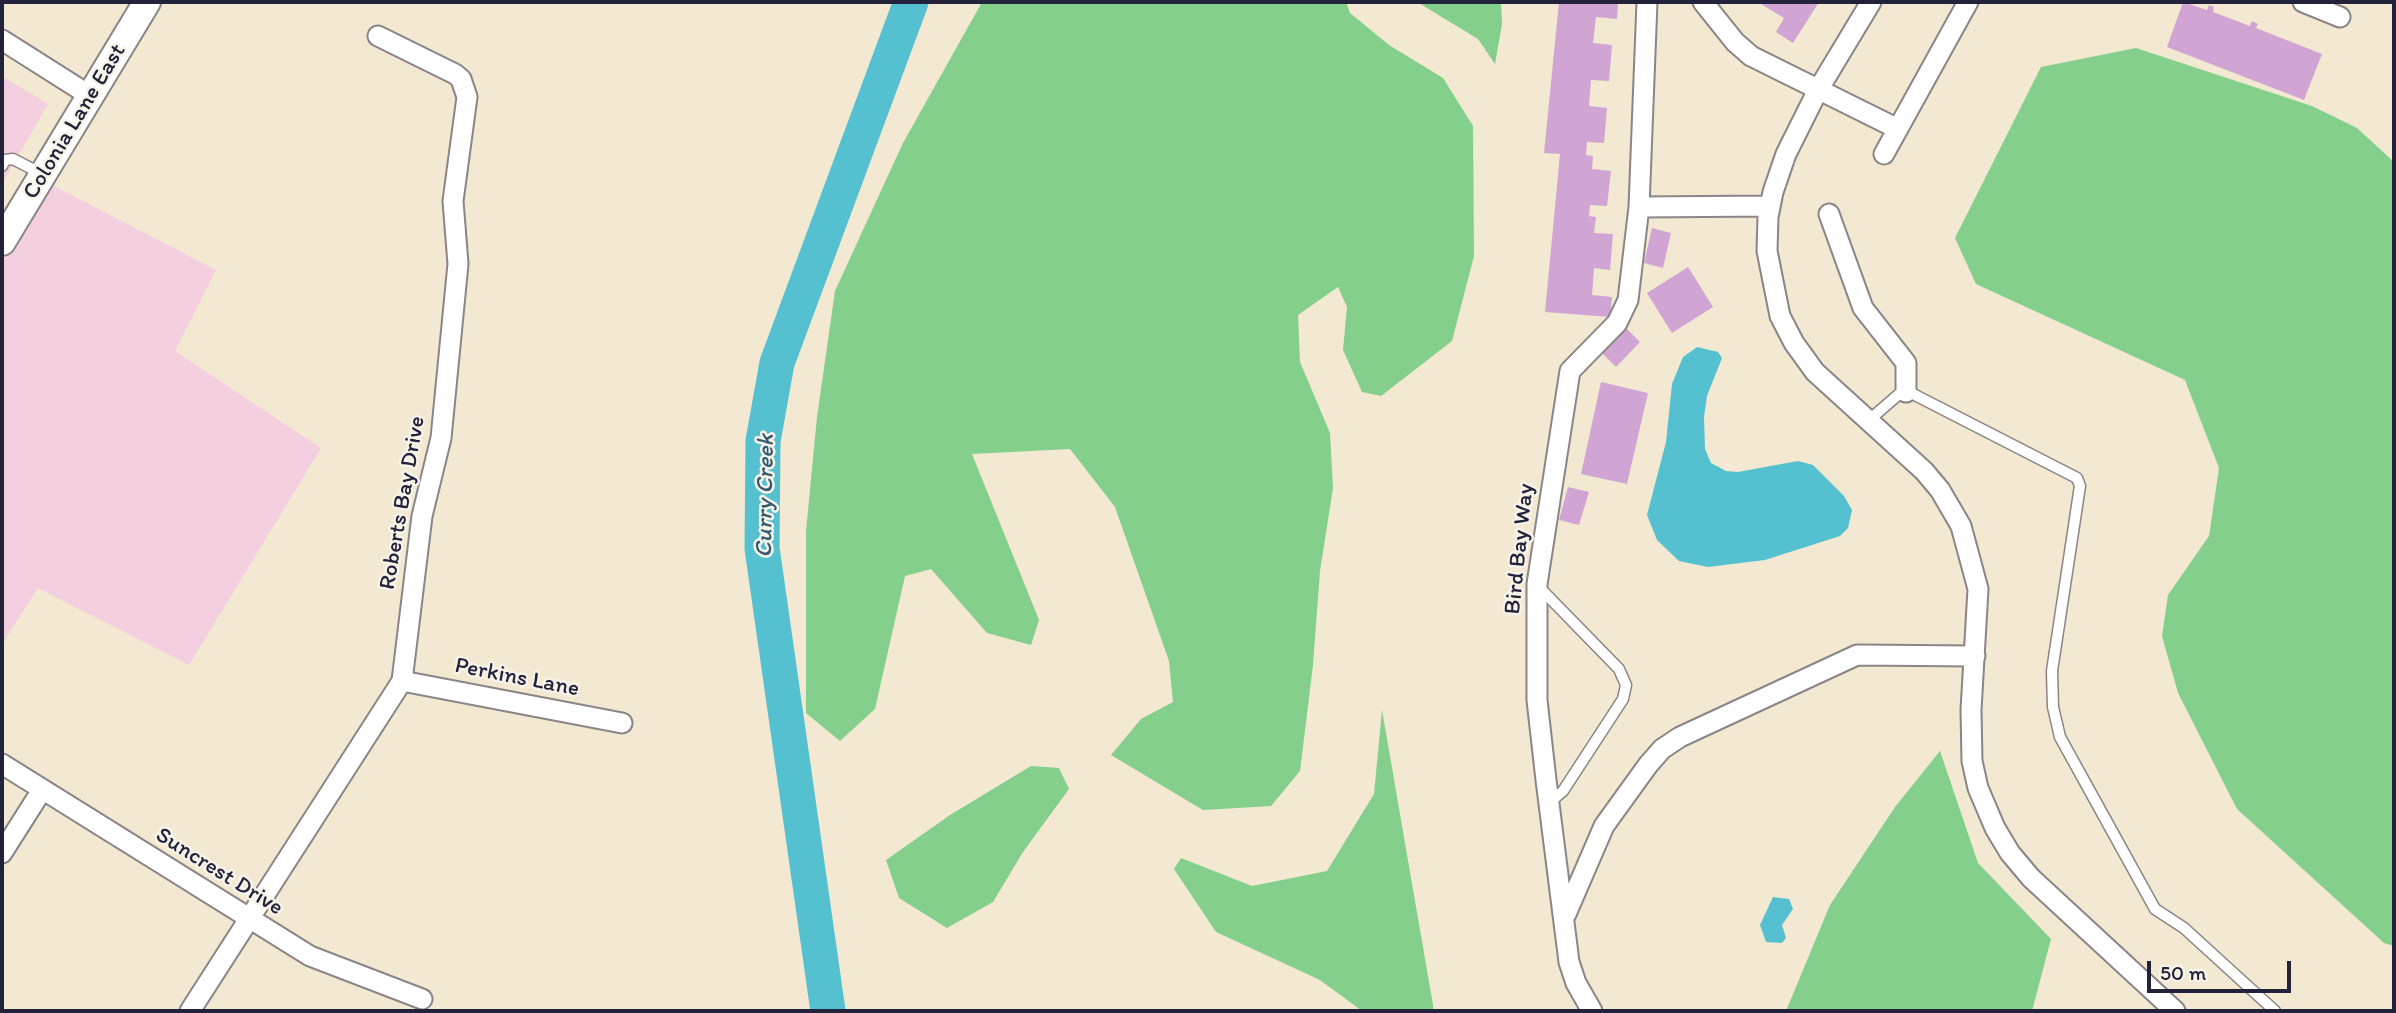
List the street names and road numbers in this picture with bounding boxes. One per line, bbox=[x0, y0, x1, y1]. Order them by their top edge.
street label: Colonia Lane East bbox=[18, 39, 132, 205]
street label: Roberts Bay Drive bbox=[374, 414, 432, 592]
street label: Bird Bay Way bbox=[1499, 482, 1541, 616]
street label: Perkins Lane bbox=[452, 652, 582, 704]
street label: Suncrest Drive bbox=[150, 822, 288, 922]

